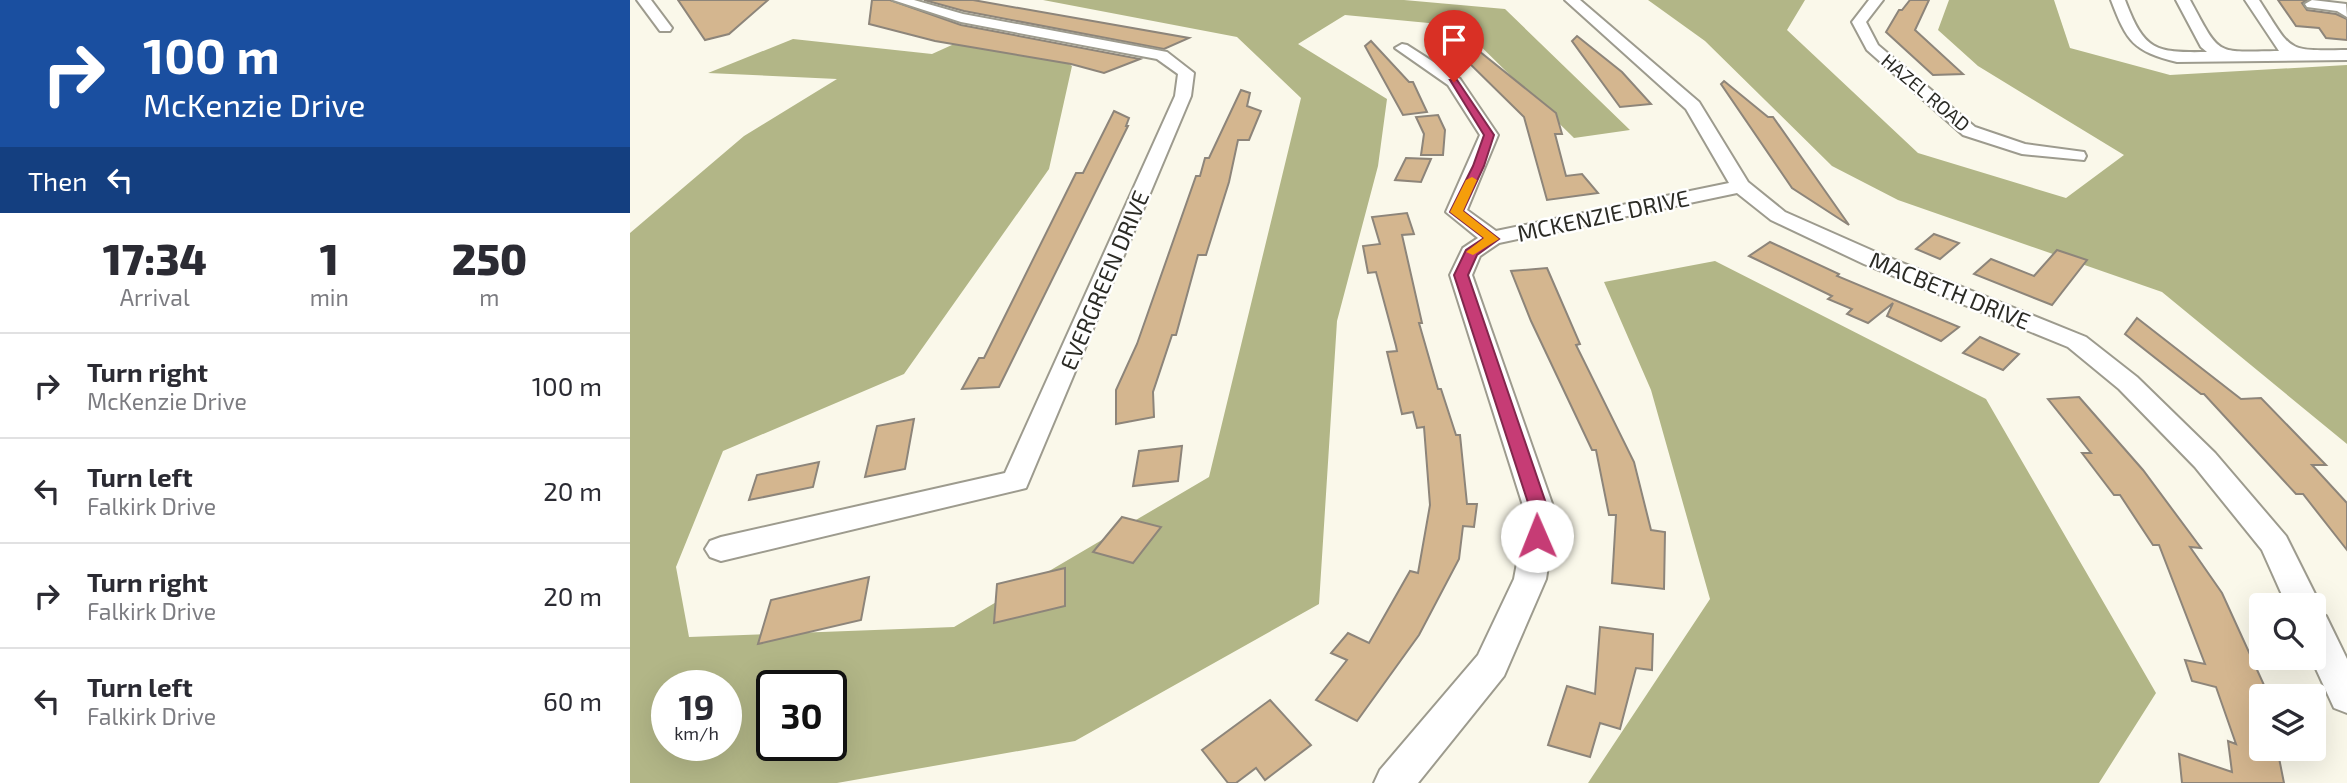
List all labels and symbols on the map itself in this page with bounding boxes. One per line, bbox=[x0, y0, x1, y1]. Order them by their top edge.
pin bbox=[1424, 10, 1484, 82]
street label: HAZEL ROAD bbox=[1877, 48, 1975, 136]
street label: MCKENZIE DRIVE bbox=[1514, 183, 1692, 247]
street label: EVERGREEN DRIVE bbox=[1054, 186, 1154, 374]
street label: MACBETH DRIVE bbox=[1866, 245, 2034, 335]
position arrow bbox=[1500, 499, 1574, 573]
speed limit sign: 30 bbox=[756, 670, 847, 761]

